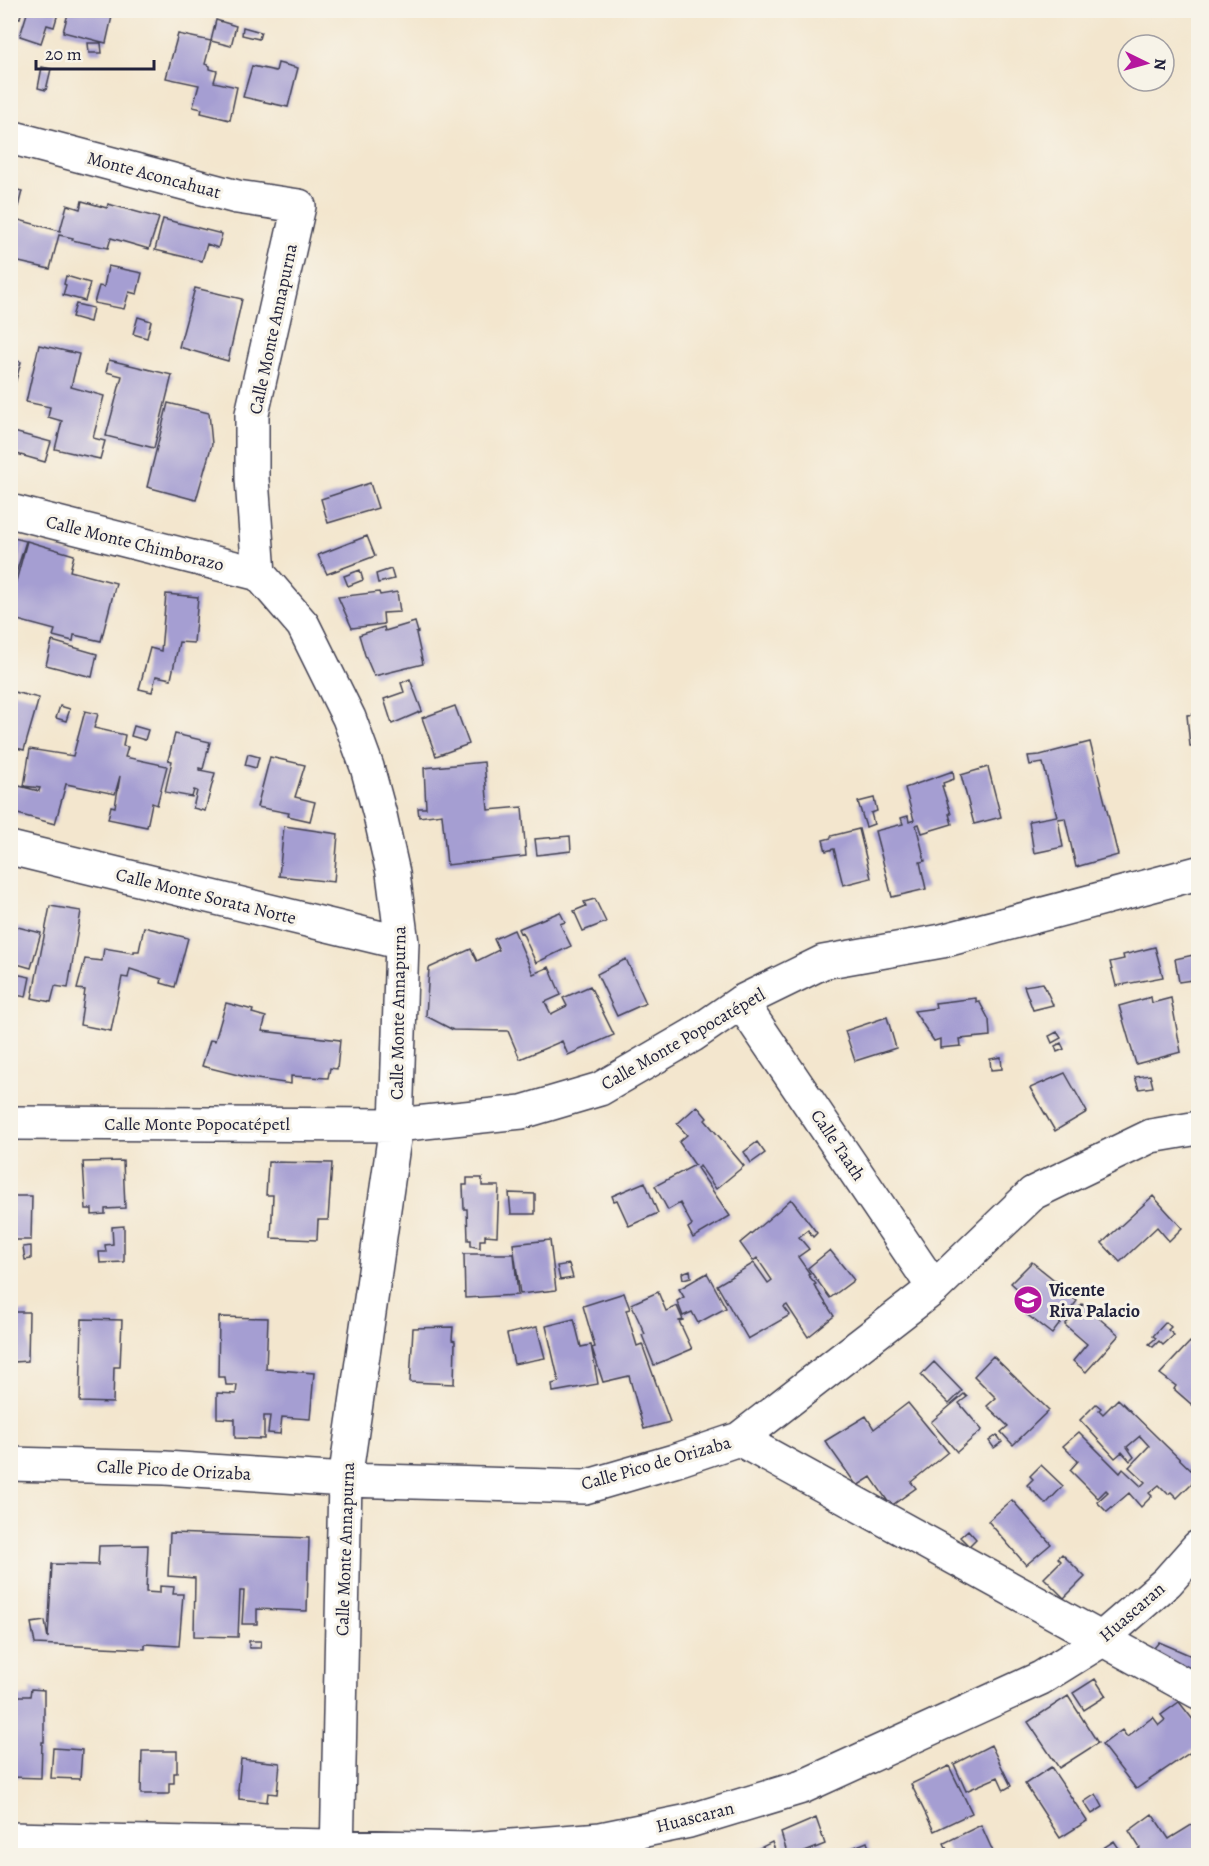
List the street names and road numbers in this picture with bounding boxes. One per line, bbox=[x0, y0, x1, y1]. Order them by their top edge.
street label: Monte Aconcahuat bbox=[85, 146, 223, 204]
street label: Calle Monte Annapurna bbox=[243, 241, 303, 417]
street label: Calle Monte Chimborazo bbox=[43, 509, 227, 577]
street label: Calle Monte Sorata Norte bbox=[113, 862, 299, 930]
street label: Calle Monte Annapurna bbox=[384, 925, 412, 1100]
street label: Calle Monte Popocatépetl bbox=[597, 982, 770, 1096]
street label: Calle Taath bbox=[805, 1105, 871, 1186]
street label: Calle Monte Popocatépetl bbox=[104, 1112, 290, 1136]
street label: Calle Pico de Orizaba bbox=[578, 1430, 734, 1496]
street label: Calle Pico de Orizaba bbox=[96, 1454, 252, 1486]
street label: Calle Monte Annapurna bbox=[330, 1461, 360, 1636]
street label: Huascaran bbox=[1094, 1577, 1170, 1647]
street label: Huascaran bbox=[653, 1796, 737, 1838]

